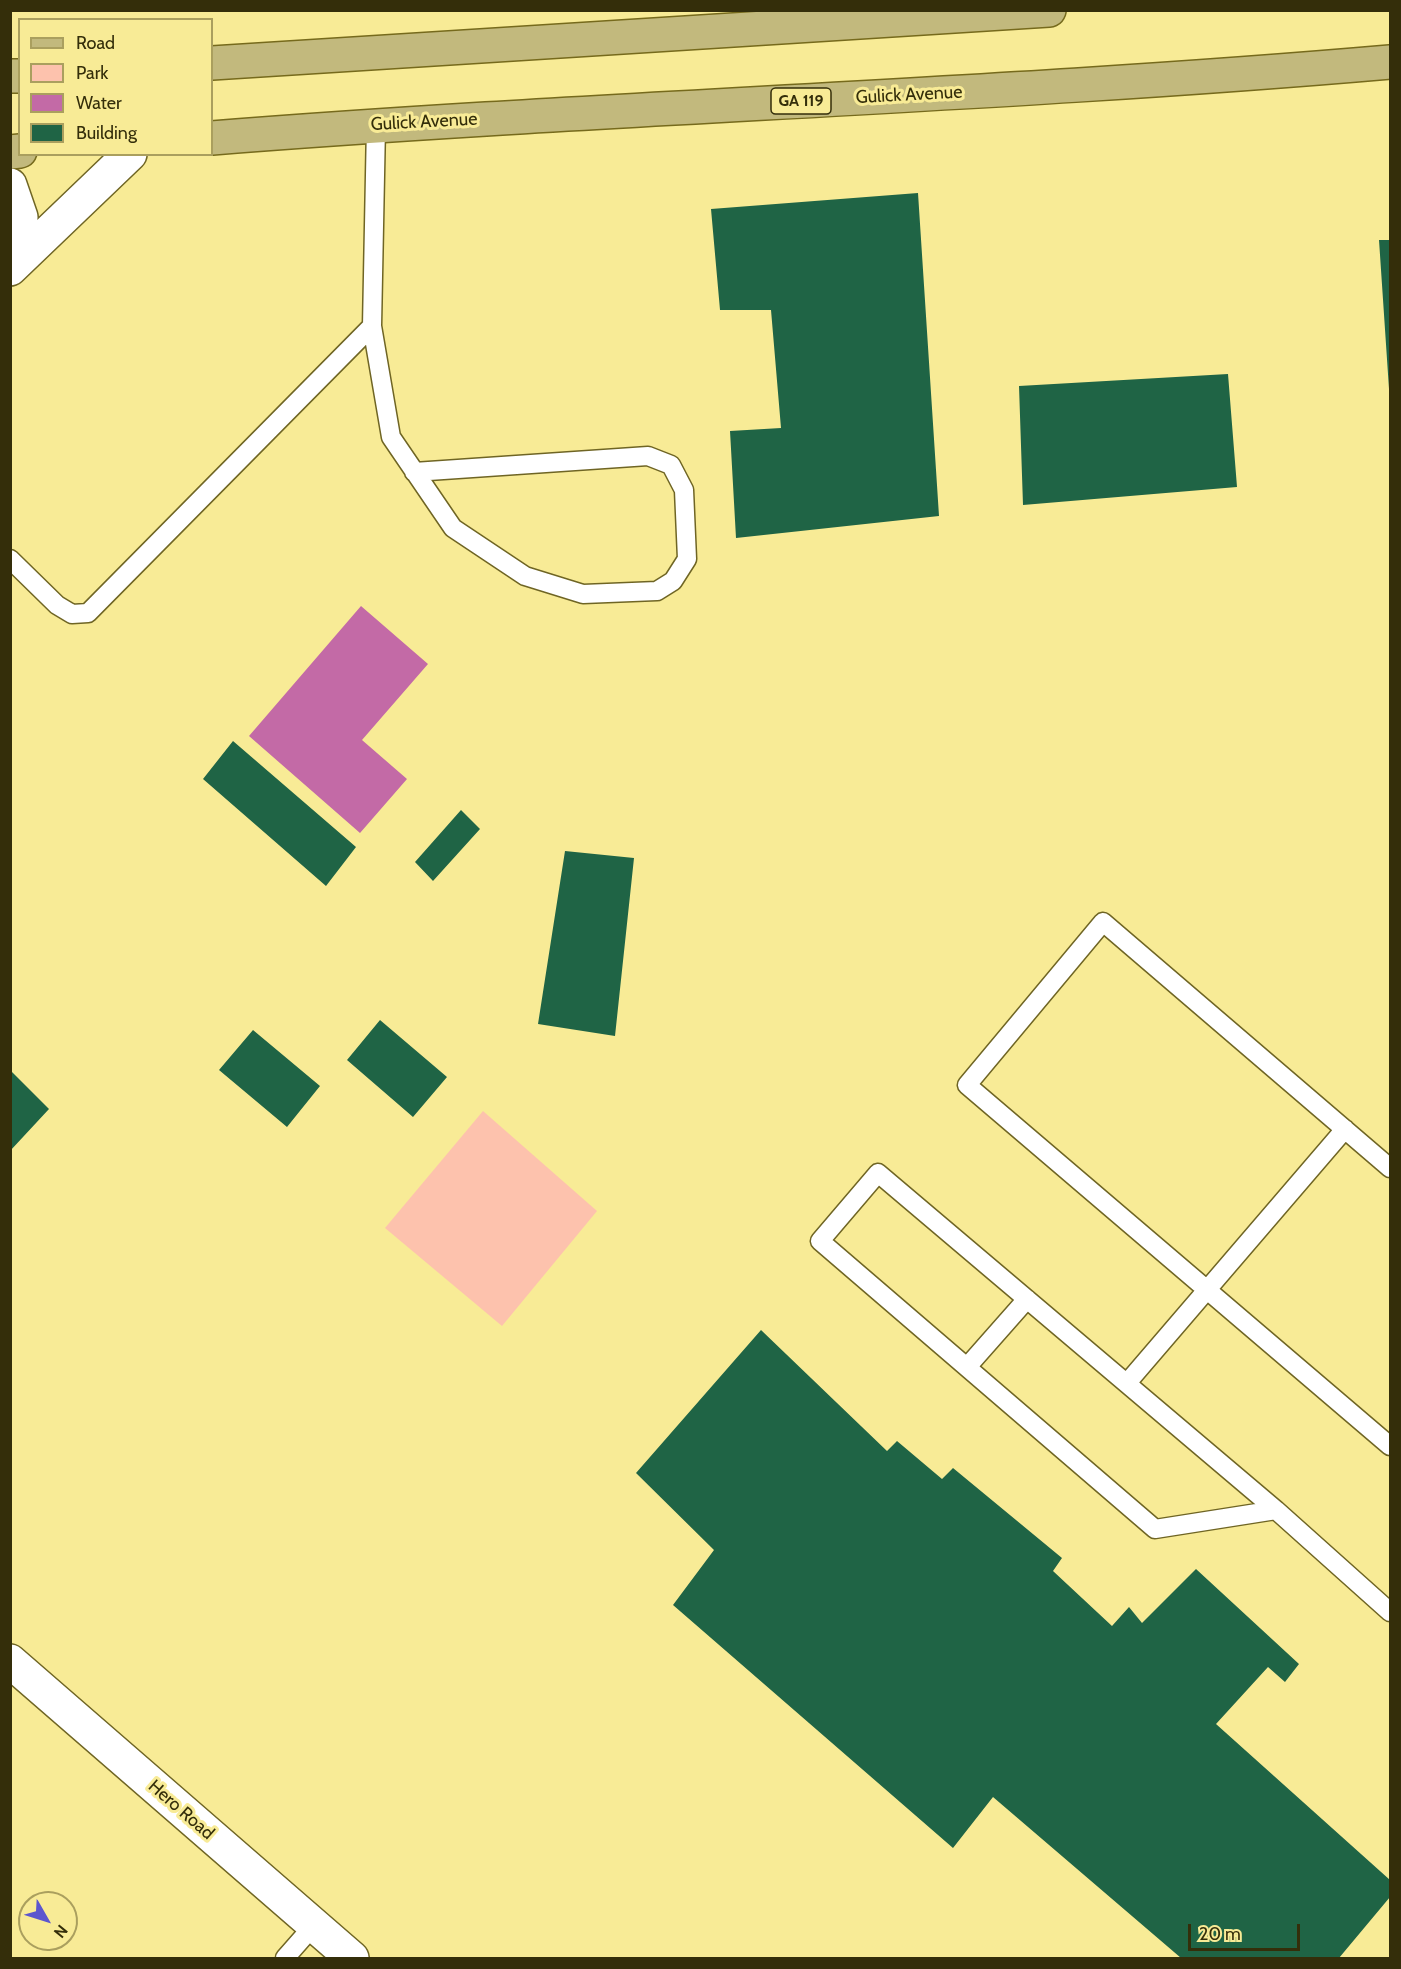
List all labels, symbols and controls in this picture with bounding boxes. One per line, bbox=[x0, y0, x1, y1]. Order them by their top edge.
legend bbox=[18, 18, 213, 156]
text: Road bbox=[76, 32, 115, 54]
text: Park bbox=[76, 62, 108, 84]
street label: Gulick Avenue bbox=[855, 81, 963, 109]
road number: GA 119 bbox=[771, 88, 831, 114]
text: Water bbox=[76, 92, 122, 114]
street label: Gulick Avenue bbox=[370, 108, 478, 136]
text: Building bbox=[76, 122, 137, 144]
street label: Hero Road bbox=[144, 1776, 218, 1844]
north arrow bbox=[18, 1891, 78, 1951]
scale bar bbox=[1191, 1912, 1304, 1950]
text: N bbox=[50, 1921, 72, 1942]
text: 20 m bbox=[1199, 1923, 1241, 1945]

